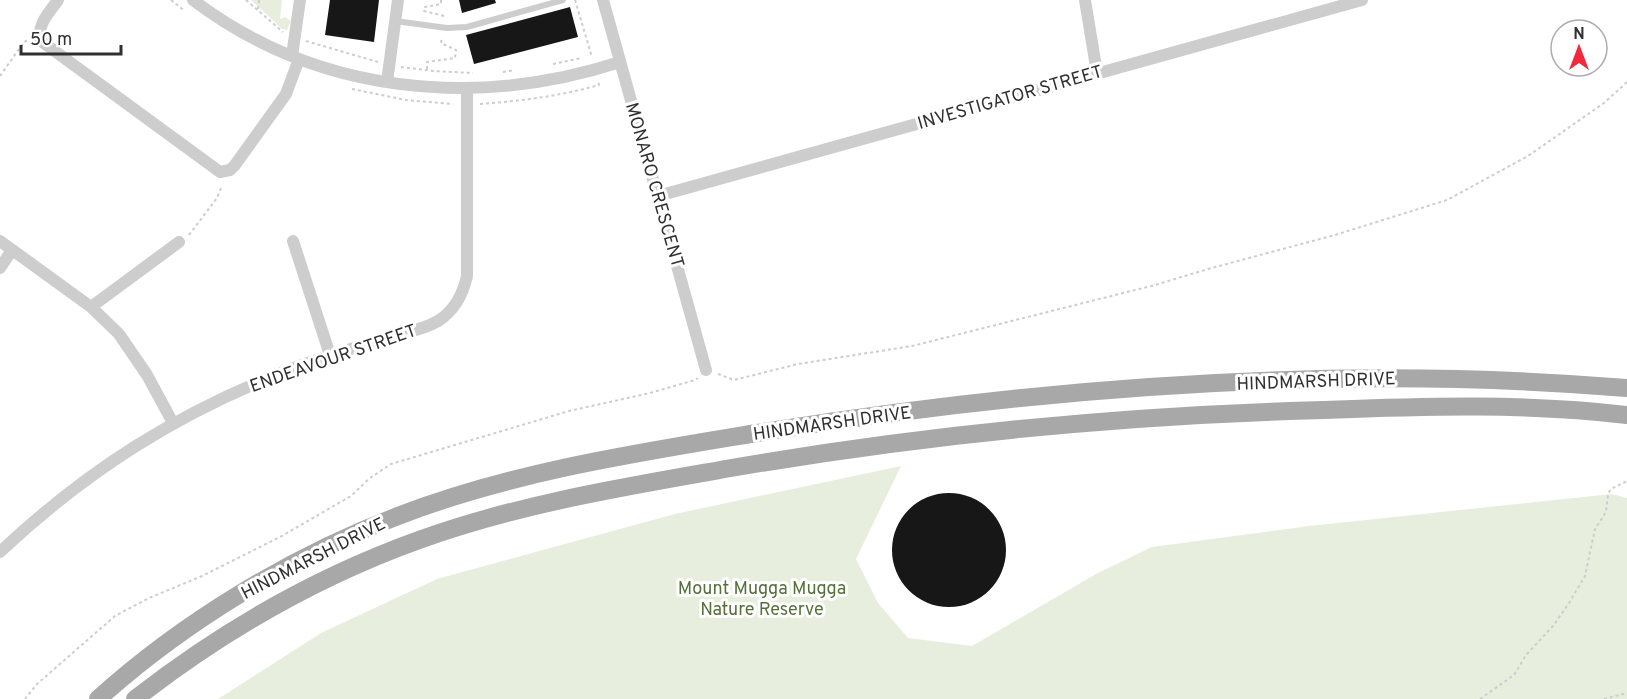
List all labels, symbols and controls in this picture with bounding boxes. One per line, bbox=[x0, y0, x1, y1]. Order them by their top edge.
scale bar bbox=[21, 18, 122, 56]
north arrow bbox=[1549, 18, 1609, 78]
text: N bbox=[1573, 25, 1585, 45]
text: 50 m bbox=[30, 29, 72, 52]
street label: INVESTIGATOR STREET bbox=[915, 61, 1106, 136]
street label: MONARO CRESCENT bbox=[619, 100, 688, 271]
street label: ENDEAVOUR STREET bbox=[247, 320, 420, 399]
street label: HINDMARSH DRIVE bbox=[1236, 368, 1396, 397]
street label: HINDMARSH DRIVE bbox=[752, 402, 913, 447]
street label: HINDMARSH DRIVE bbox=[238, 513, 390, 606]
park label: Mount Mugga Mugga Nature Reserve bbox=[678, 578, 846, 622]

